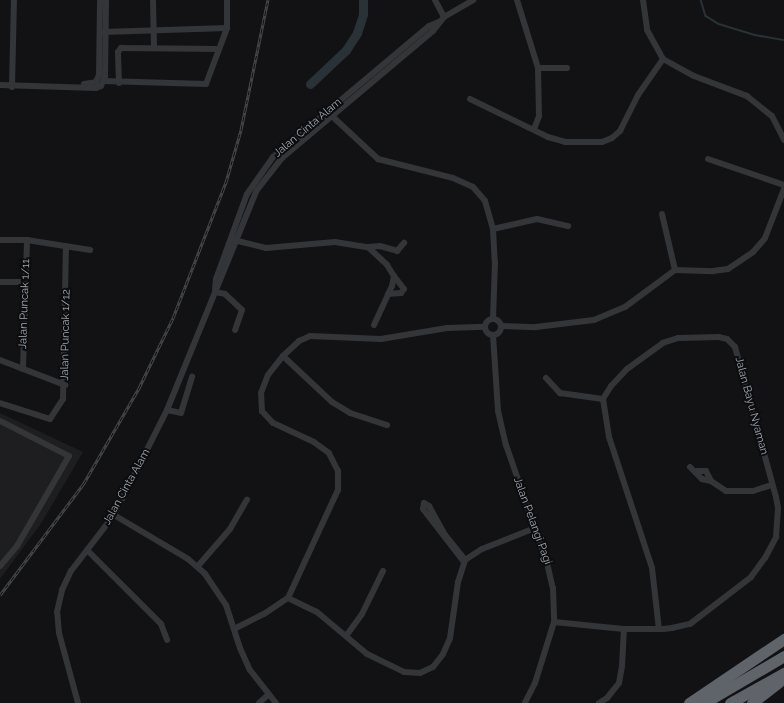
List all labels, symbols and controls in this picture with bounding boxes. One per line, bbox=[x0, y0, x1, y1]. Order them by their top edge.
street label: Jalan Cinta Alam bbox=[271, 96, 345, 160]
street label: Jalan Puncak 1/11 bbox=[17, 259, 33, 349]
street label: Jalan Puncak 1/12 bbox=[59, 289, 73, 381]
street label: Jalan Bayu Nyaman bbox=[732, 356, 770, 456]
street label: Jalan Cinta Alam bbox=[101, 447, 153, 527]
street label: Jalan Pelangi Pagi bbox=[510, 476, 554, 566]

